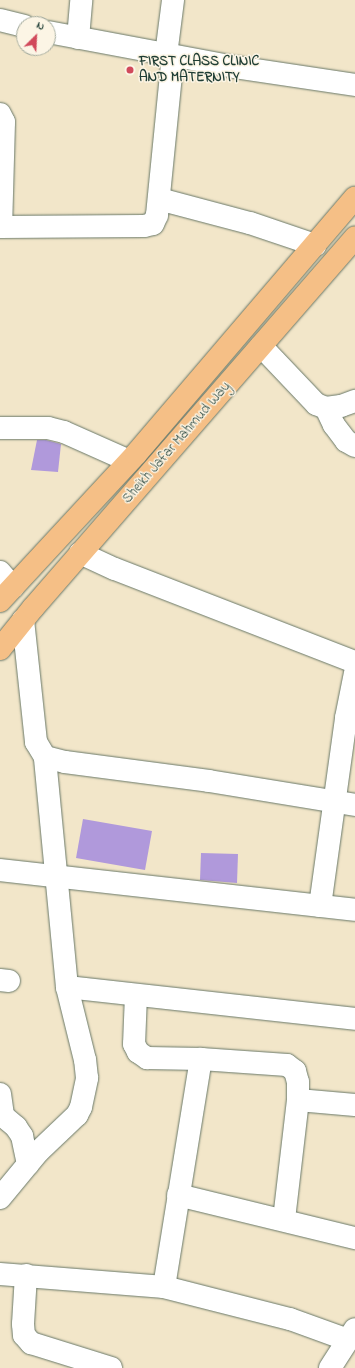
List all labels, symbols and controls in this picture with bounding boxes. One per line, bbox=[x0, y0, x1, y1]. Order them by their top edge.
north arrow bbox=[16, 16, 56, 56]
text: N bbox=[34, 17, 47, 35]
place label: FIRST CLASS CLINIC AND MATERNITY bbox=[139, 54, 259, 86]
marker: FIRST CLASS CLINIC AND MATERNITY bbox=[124, 64, 136, 76]
street label: Sheikh Jafar Mahmud Way bbox=[119, 379, 235, 507]

